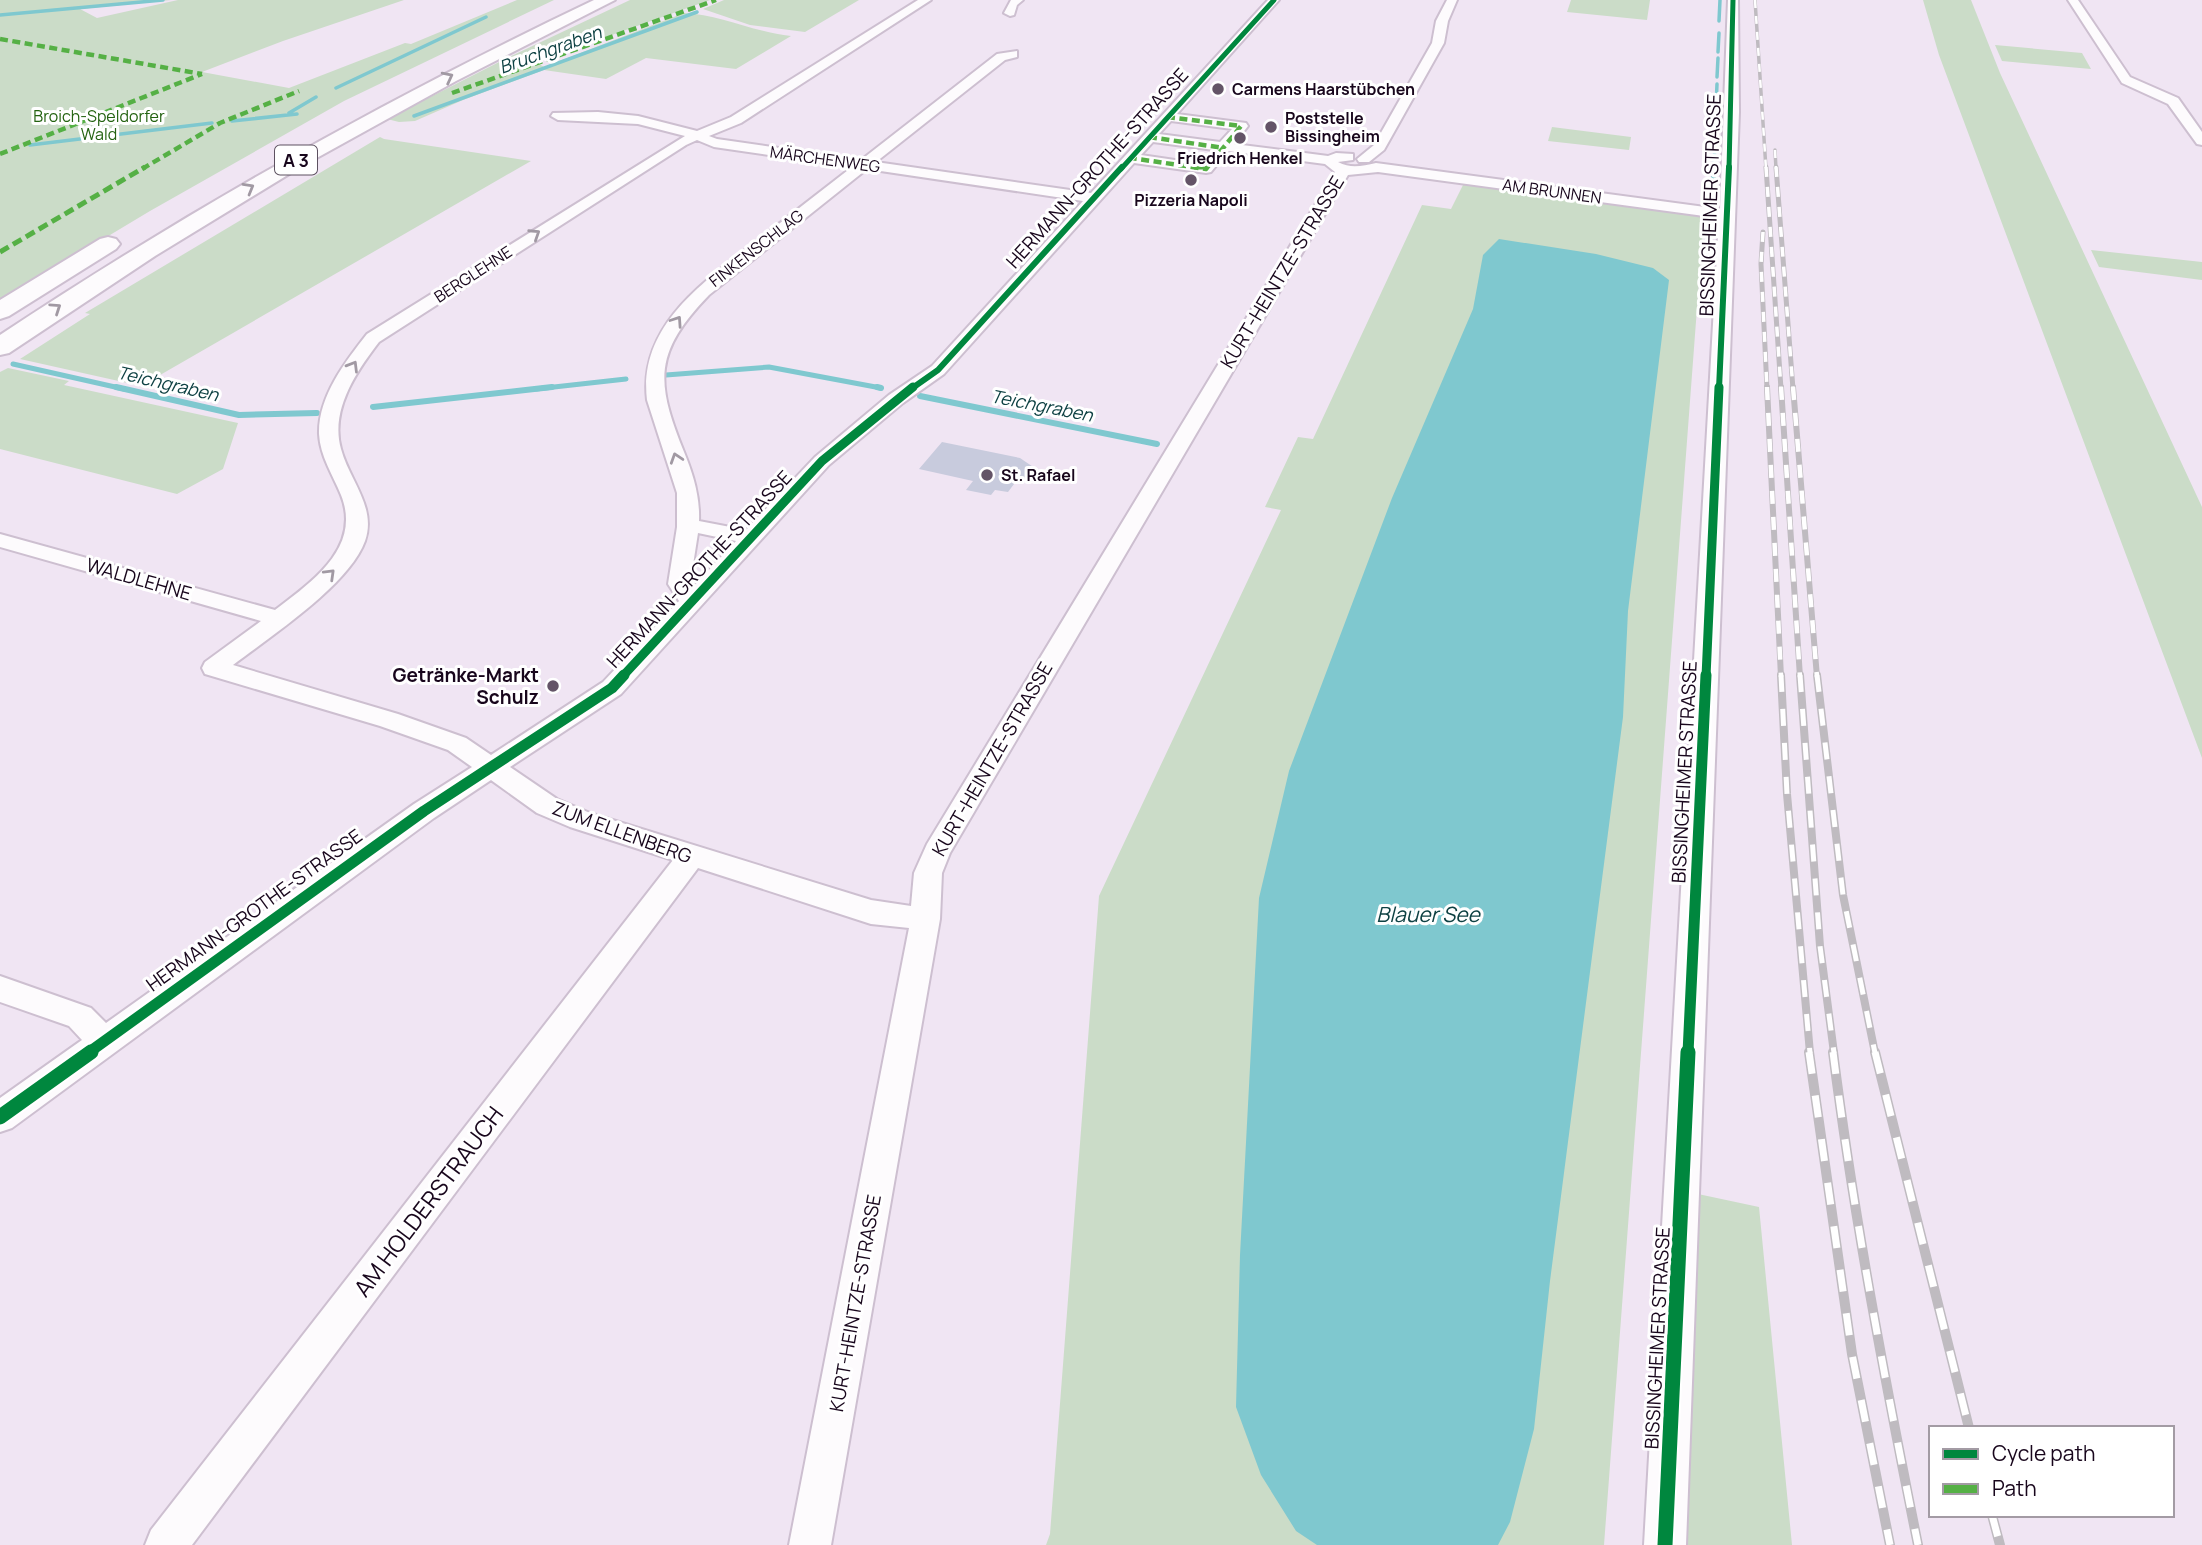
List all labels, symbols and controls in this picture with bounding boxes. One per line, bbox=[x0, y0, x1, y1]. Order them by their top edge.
water label: Bruchgraben bbox=[495, 19, 606, 79]
street label: HERMANN-GROTHE-STRASSE bbox=[1000, 62, 1194, 274]
one-way arrow bbox=[441, 71, 453, 85]
place label: Carmens Haarstübchen bbox=[1232, 78, 1415, 100]
marker: Carmens Haarstübchen bbox=[1210, 81, 1226, 97]
street label: BISSINGHEIMER STRASSE bbox=[1693, 93, 1727, 317]
park label: Broich-Speldorfer Wald bbox=[33, 105, 165, 145]
place label: Poststelle Bissingheim bbox=[1285, 107, 1380, 147]
marker: Poststelle Bissingheim bbox=[1263, 119, 1279, 135]
marker: Friedrich Henkel bbox=[1232, 130, 1248, 146]
street label: MÄRCHENWEG bbox=[769, 140, 881, 178]
road number: A 3 bbox=[275, 146, 317, 174]
place label: Friedrich Henkel bbox=[1177, 147, 1303, 169]
street label: KURT-HEINTZE-STRASSE bbox=[1214, 171, 1350, 373]
marker: Pizzeria Napoli bbox=[1183, 172, 1199, 188]
street label: AM BRUNNEN bbox=[1501, 173, 1603, 209]
one-way arrow bbox=[242, 183, 255, 196]
place label: Pizzeria Napoli bbox=[1134, 189, 1248, 211]
street label: FINKENSCHLAG bbox=[704, 204, 808, 292]
one-way arrow bbox=[528, 230, 541, 243]
street label: BERGLEHNE bbox=[430, 241, 516, 307]
one-way arrow bbox=[48, 304, 61, 316]
one-way arrow bbox=[669, 316, 681, 329]
water label: Teichgraben bbox=[115, 360, 222, 407]
one-way arrow bbox=[344, 361, 357, 374]
water label: Teichgraben bbox=[989, 383, 1096, 427]
one-way arrow bbox=[670, 453, 685, 465]
place label: St. Rafael bbox=[1001, 464, 1075, 486]
street label: HERMANN-GROTHE-STRASSE bbox=[601, 465, 797, 673]
marker: St. Rafael bbox=[979, 467, 995, 483]
street label: WALDLEHNE bbox=[83, 552, 195, 606]
one-way arrow bbox=[321, 569, 334, 582]
street label: KURT-HEINTZE-STRASSE bbox=[926, 657, 1058, 861]
street label: BISSINGHEIMER STRASSE bbox=[1665, 660, 1703, 884]
place label: Getränke-Markt Schulz bbox=[393, 662, 539, 710]
marker: Getränke-Markt Schulz bbox=[545, 678, 561, 694]
street label: ZUM ELLENBERG bbox=[549, 795, 695, 869]
street label: HERMANN-GROTHE-STRASSE bbox=[141, 823, 367, 997]
water label: Blauer See bbox=[1376, 900, 1481, 928]
street label: AM HOLDERSTRAUCH bbox=[346, 1099, 510, 1303]
street label: KURT-HEINTZE-STRASSE bbox=[823, 1192, 887, 1414]
street label: BISSINGHEIMER STRASSE bbox=[1638, 1226, 1676, 1450]
legend bbox=[1929, 1426, 2174, 1517]
text: Cycle path bbox=[1992, 1439, 2095, 1467]
text: Path bbox=[1992, 1474, 2037, 1502]

